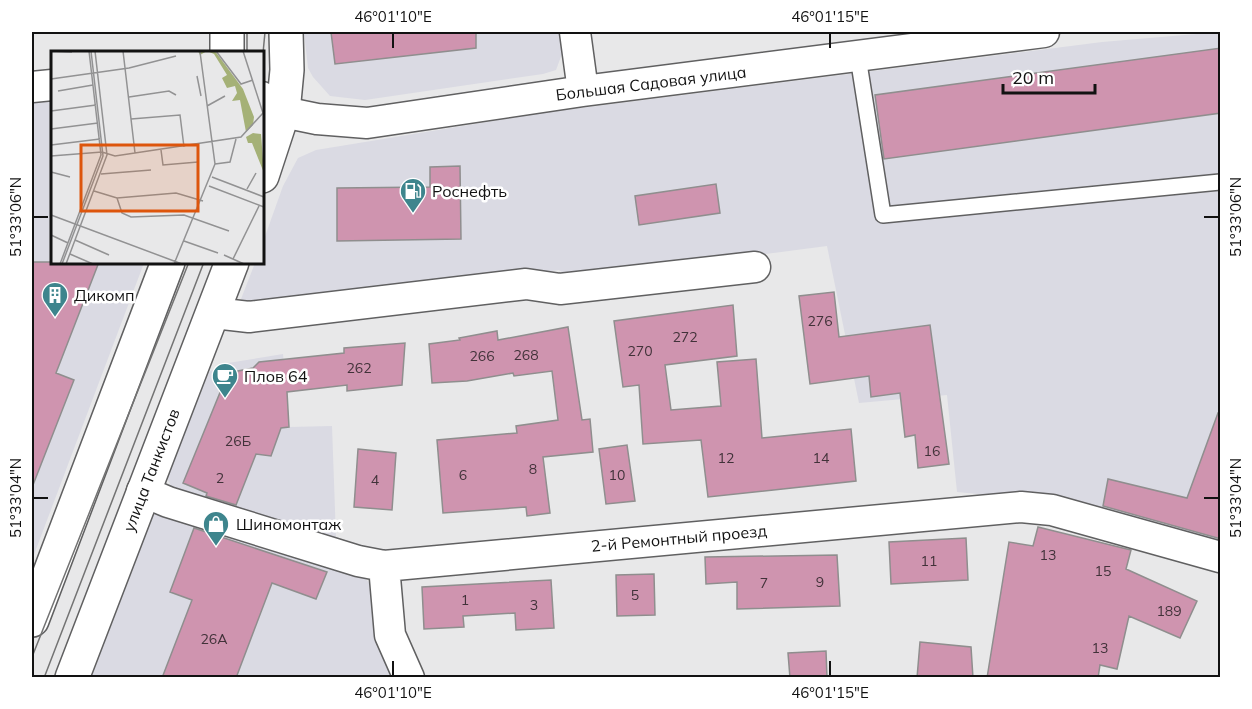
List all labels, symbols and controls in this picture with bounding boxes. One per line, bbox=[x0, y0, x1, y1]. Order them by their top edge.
text: 46°01'10"E bbox=[354, 7, 432, 26]
text: 46°01'15"E bbox=[791, 7, 869, 26]
inset map bbox=[51, 51, 264, 264]
scale bar bbox=[1003, 57, 1094, 95]
street label: Большая Садовая улица bbox=[555, 61, 747, 105]
text: 20 m bbox=[1012, 66, 1054, 89]
fuel station icon: Роснефть bbox=[398, 176, 428, 214]
text: 51°33'06"N bbox=[6, 177, 25, 257]
text: 51°33'06"N bbox=[1226, 177, 1245, 257]
place label: Роснефть bbox=[432, 181, 507, 201]
building icon: Дикомп bbox=[40, 280, 70, 318]
place label: Дикомп bbox=[74, 285, 135, 305]
house number: 276 bbox=[807, 312, 833, 330]
house number: 272 bbox=[672, 328, 698, 346]
house number: 270 bbox=[627, 342, 653, 360]
house number: 268 bbox=[513, 346, 539, 364]
house number: 266 bbox=[469, 347, 495, 365]
house number: 262 bbox=[346, 359, 372, 377]
cafe icon: Плов 64 bbox=[210, 361, 240, 399]
place label: Плов 64 bbox=[244, 366, 308, 386]
street label: улица Танкистов bbox=[118, 406, 184, 534]
house number: 26Б bbox=[225, 432, 251, 450]
house number: 16 bbox=[924, 442, 940, 460]
house number: 12 bbox=[718, 449, 734, 467]
house number: 14 bbox=[813, 449, 830, 467]
text: 51°33'04"N bbox=[6, 458, 25, 538]
text: 51°33'04"N bbox=[1226, 458, 1245, 538]
house number: 8 bbox=[529, 460, 537, 478]
house number: 6 bbox=[459, 466, 467, 484]
house number: 10 bbox=[609, 466, 625, 484]
house number: 2 bbox=[216, 469, 224, 487]
house number: 4 bbox=[371, 471, 380, 489]
shop icon: Шиномонтаж bbox=[201, 509, 231, 547]
place label: Шиномонтаж bbox=[236, 514, 341, 534]
street label: 2-й Ремонтный проезд bbox=[590, 520, 768, 556]
house number: 13 bbox=[1040, 546, 1056, 564]
house number: 11 bbox=[921, 552, 937, 570]
house number: 15 bbox=[1095, 562, 1111, 580]
house number: 9 bbox=[816, 573, 824, 591]
house number: 7 bbox=[760, 574, 768, 592]
house number: 5 bbox=[631, 586, 639, 604]
house number: 1 bbox=[461, 591, 469, 609]
house number: 3 bbox=[530, 596, 538, 614]
house number: 189 bbox=[1156, 602, 1182, 620]
house number: 26А bbox=[200, 630, 228, 648]
house number: 13 bbox=[1092, 639, 1108, 657]
text: 46°01'10"E bbox=[354, 683, 432, 702]
text: 46°01'15"E bbox=[791, 683, 869, 702]

